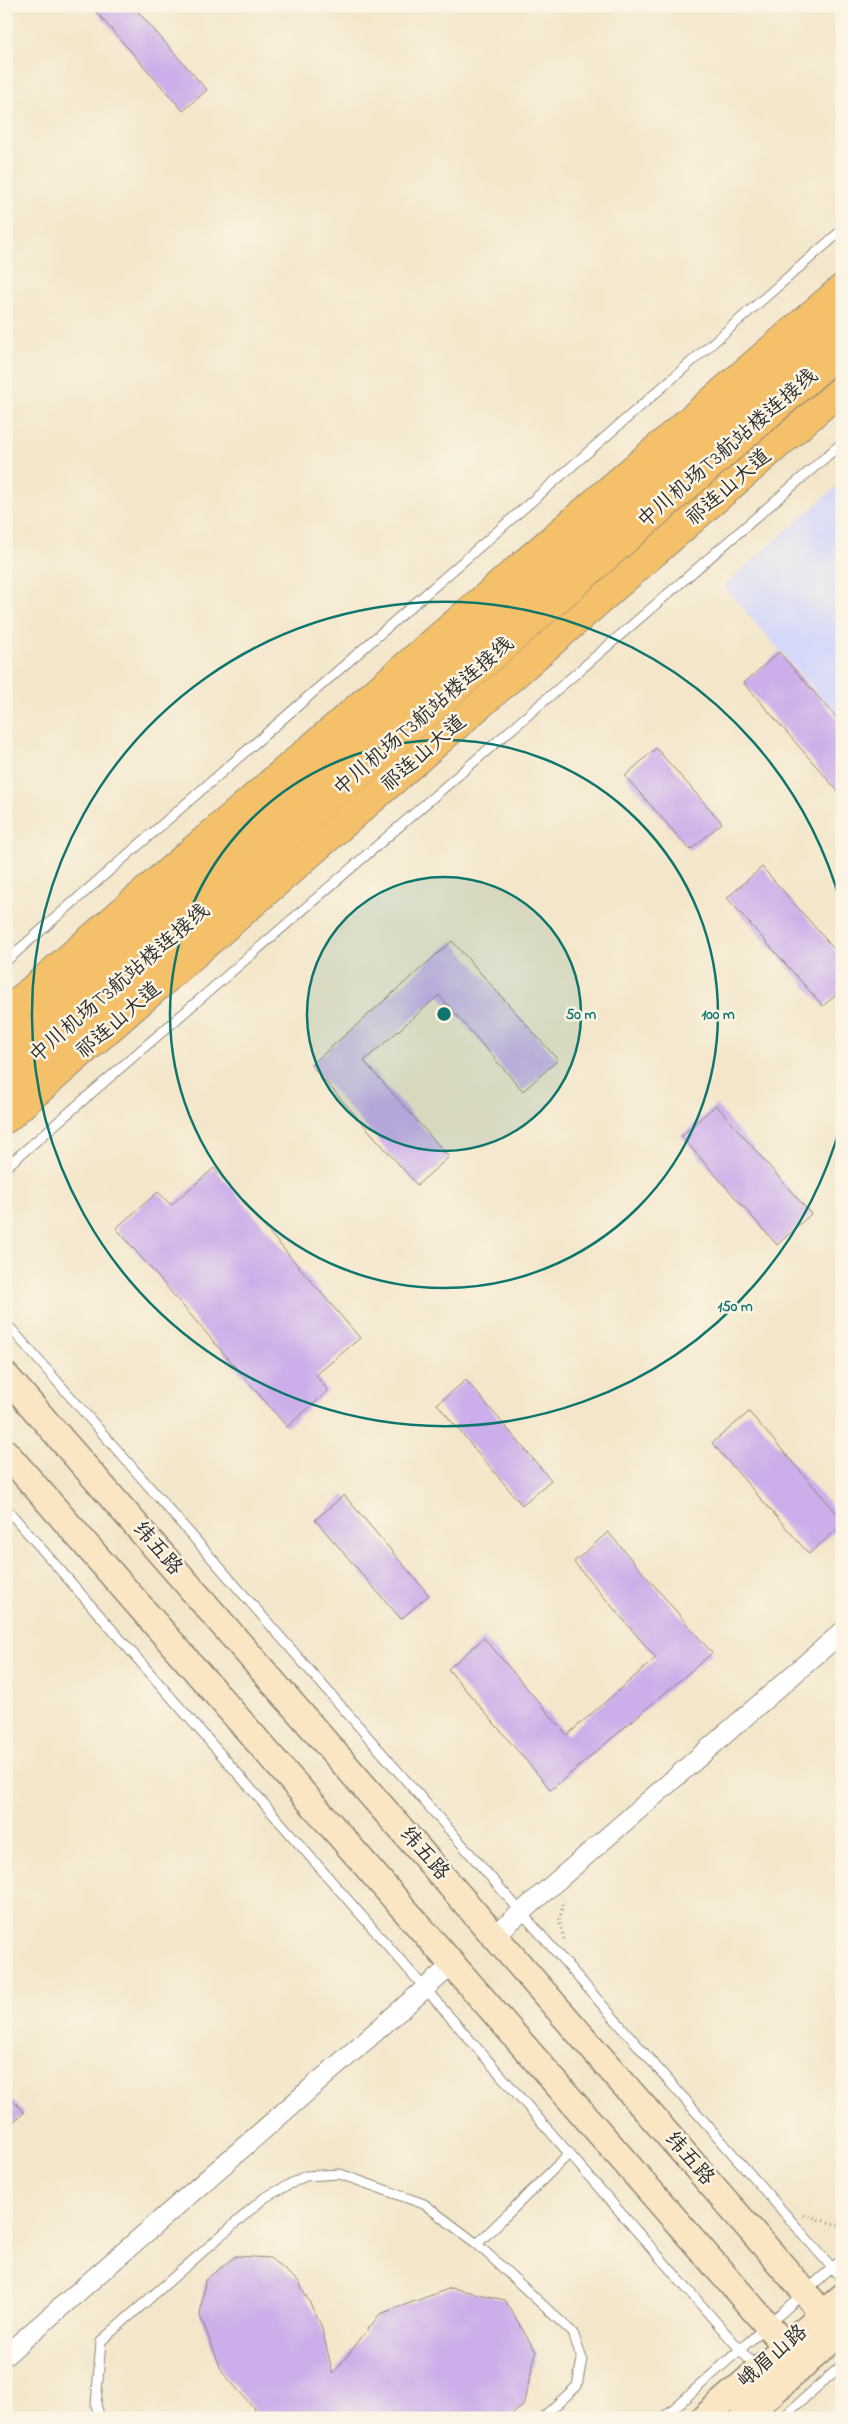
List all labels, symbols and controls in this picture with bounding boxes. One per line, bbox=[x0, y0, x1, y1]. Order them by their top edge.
street label: 中川机场T3航站楼连接线 bbox=[631, 362, 825, 536]
street label: 祁连山大道 bbox=[680, 442, 778, 534]
street label: 中川机场T3航站楼连接线 bbox=[327, 630, 521, 804]
street label: 祁连山大道 bbox=[375, 708, 473, 800]
street label: 中川机场T3航站楼连接线 bbox=[23, 897, 217, 1071]
street label: 祁连山大道 bbox=[70, 975, 168, 1067]
text: 50 m bbox=[566, 1004, 597, 1026]
text: 100 m bbox=[701, 1004, 735, 1026]
centre of rings bbox=[435, 1005, 453, 1023]
text: 150 m bbox=[717, 1296, 753, 1318]
street label: 纬五路 bbox=[125, 1515, 189, 1583]
street label: 纬五路 bbox=[392, 1820, 456, 1888]
street label: 纬五路 bbox=[657, 2125, 721, 2193]
street label: 峨眉山路 bbox=[731, 2318, 815, 2396]

